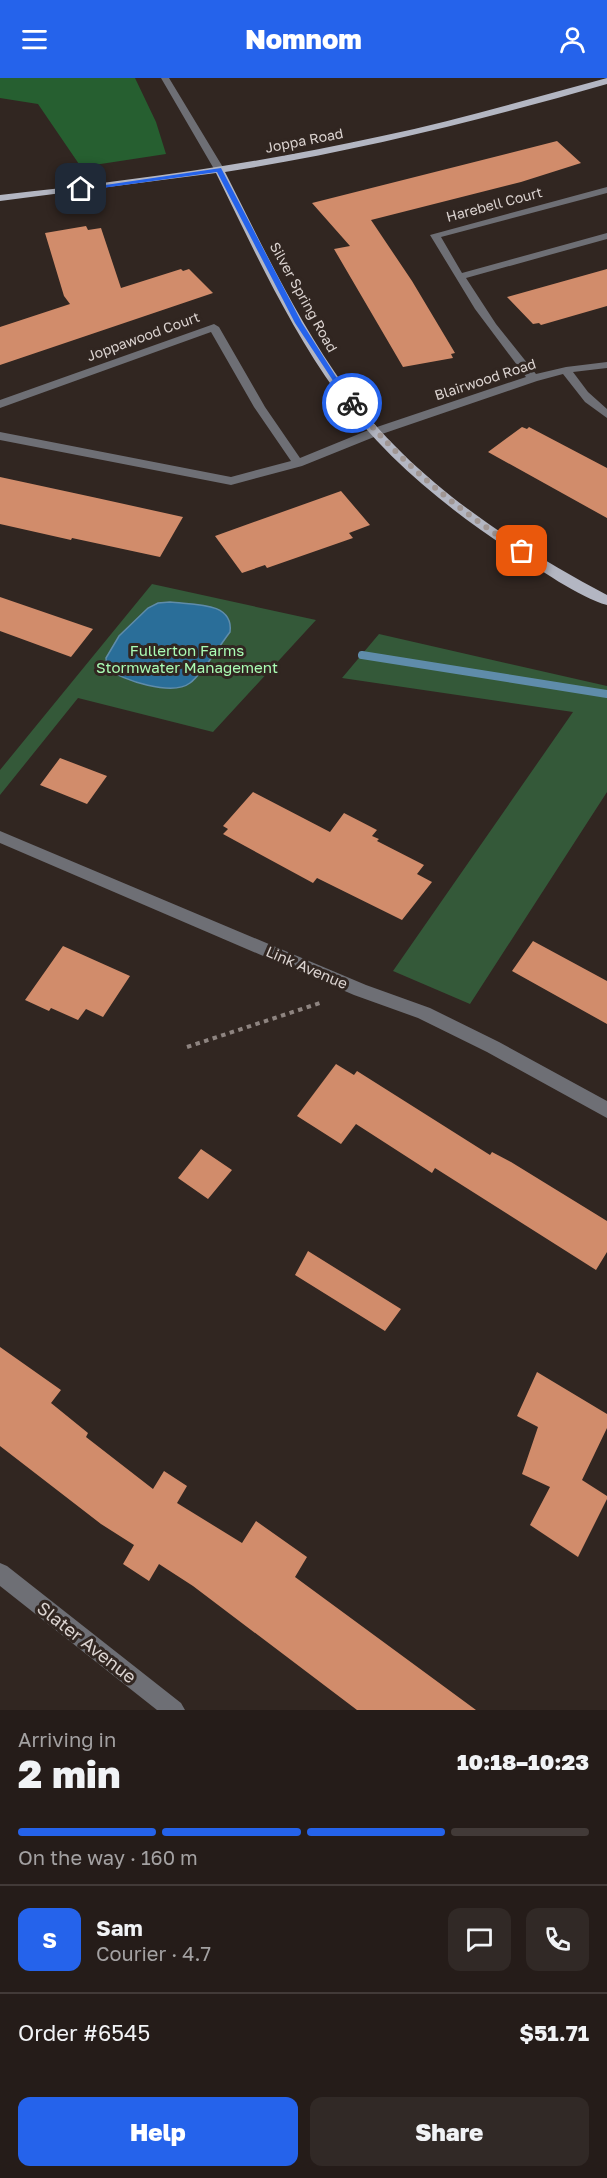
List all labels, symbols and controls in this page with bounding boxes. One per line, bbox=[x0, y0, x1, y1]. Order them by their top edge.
icon: menu bbox=[18, 23, 51, 56]
text: Nomnom bbox=[245, 23, 362, 55]
icon: person bbox=[556, 23, 589, 56]
street label: Joppa Road bbox=[264, 124, 344, 156]
pin bbox=[55, 163, 106, 214]
icon: home bbox=[64, 172, 97, 205]
street label: Harebell Court bbox=[444, 183, 544, 225]
street label: Silver Spring Road bbox=[267, 239, 341, 355]
street label: Joppawood Court bbox=[84, 308, 202, 364]
street label: Blairwood Road bbox=[432, 355, 538, 403]
courier bbox=[322, 373, 382, 433]
icon: bike bbox=[336, 387, 369, 420]
pin bbox=[496, 525, 547, 576]
icon: bag bbox=[505, 534, 538, 567]
park label: Fullerton Farms Stormwater Management bbox=[96, 641, 278, 676]
street label: Link Avenue bbox=[263, 942, 351, 992]
street label: Slater Avenue bbox=[33, 1596, 141, 1688]
text: Arriving in bbox=[18, 1727, 116, 1751]
text: 10:18–10:23 bbox=[457, 1748, 589, 1775]
text: 2 min bbox=[18, 1750, 121, 1797]
text: On the way · 160 m bbox=[18, 1845, 198, 1869]
button: chat bbox=[448, 1908, 511, 1971]
button: phone bbox=[526, 1908, 589, 1971]
text: Sam bbox=[96, 1914, 143, 1941]
text: S bbox=[42, 1926, 57, 1953]
text: Courier · 4.7 bbox=[96, 1941, 211, 1965]
text: Order #6545 bbox=[18, 2019, 150, 2046]
text: $51.71 bbox=[519, 2019, 589, 2046]
button: Help bbox=[18, 2097, 298, 2166]
button: Share bbox=[310, 2097, 589, 2166]

